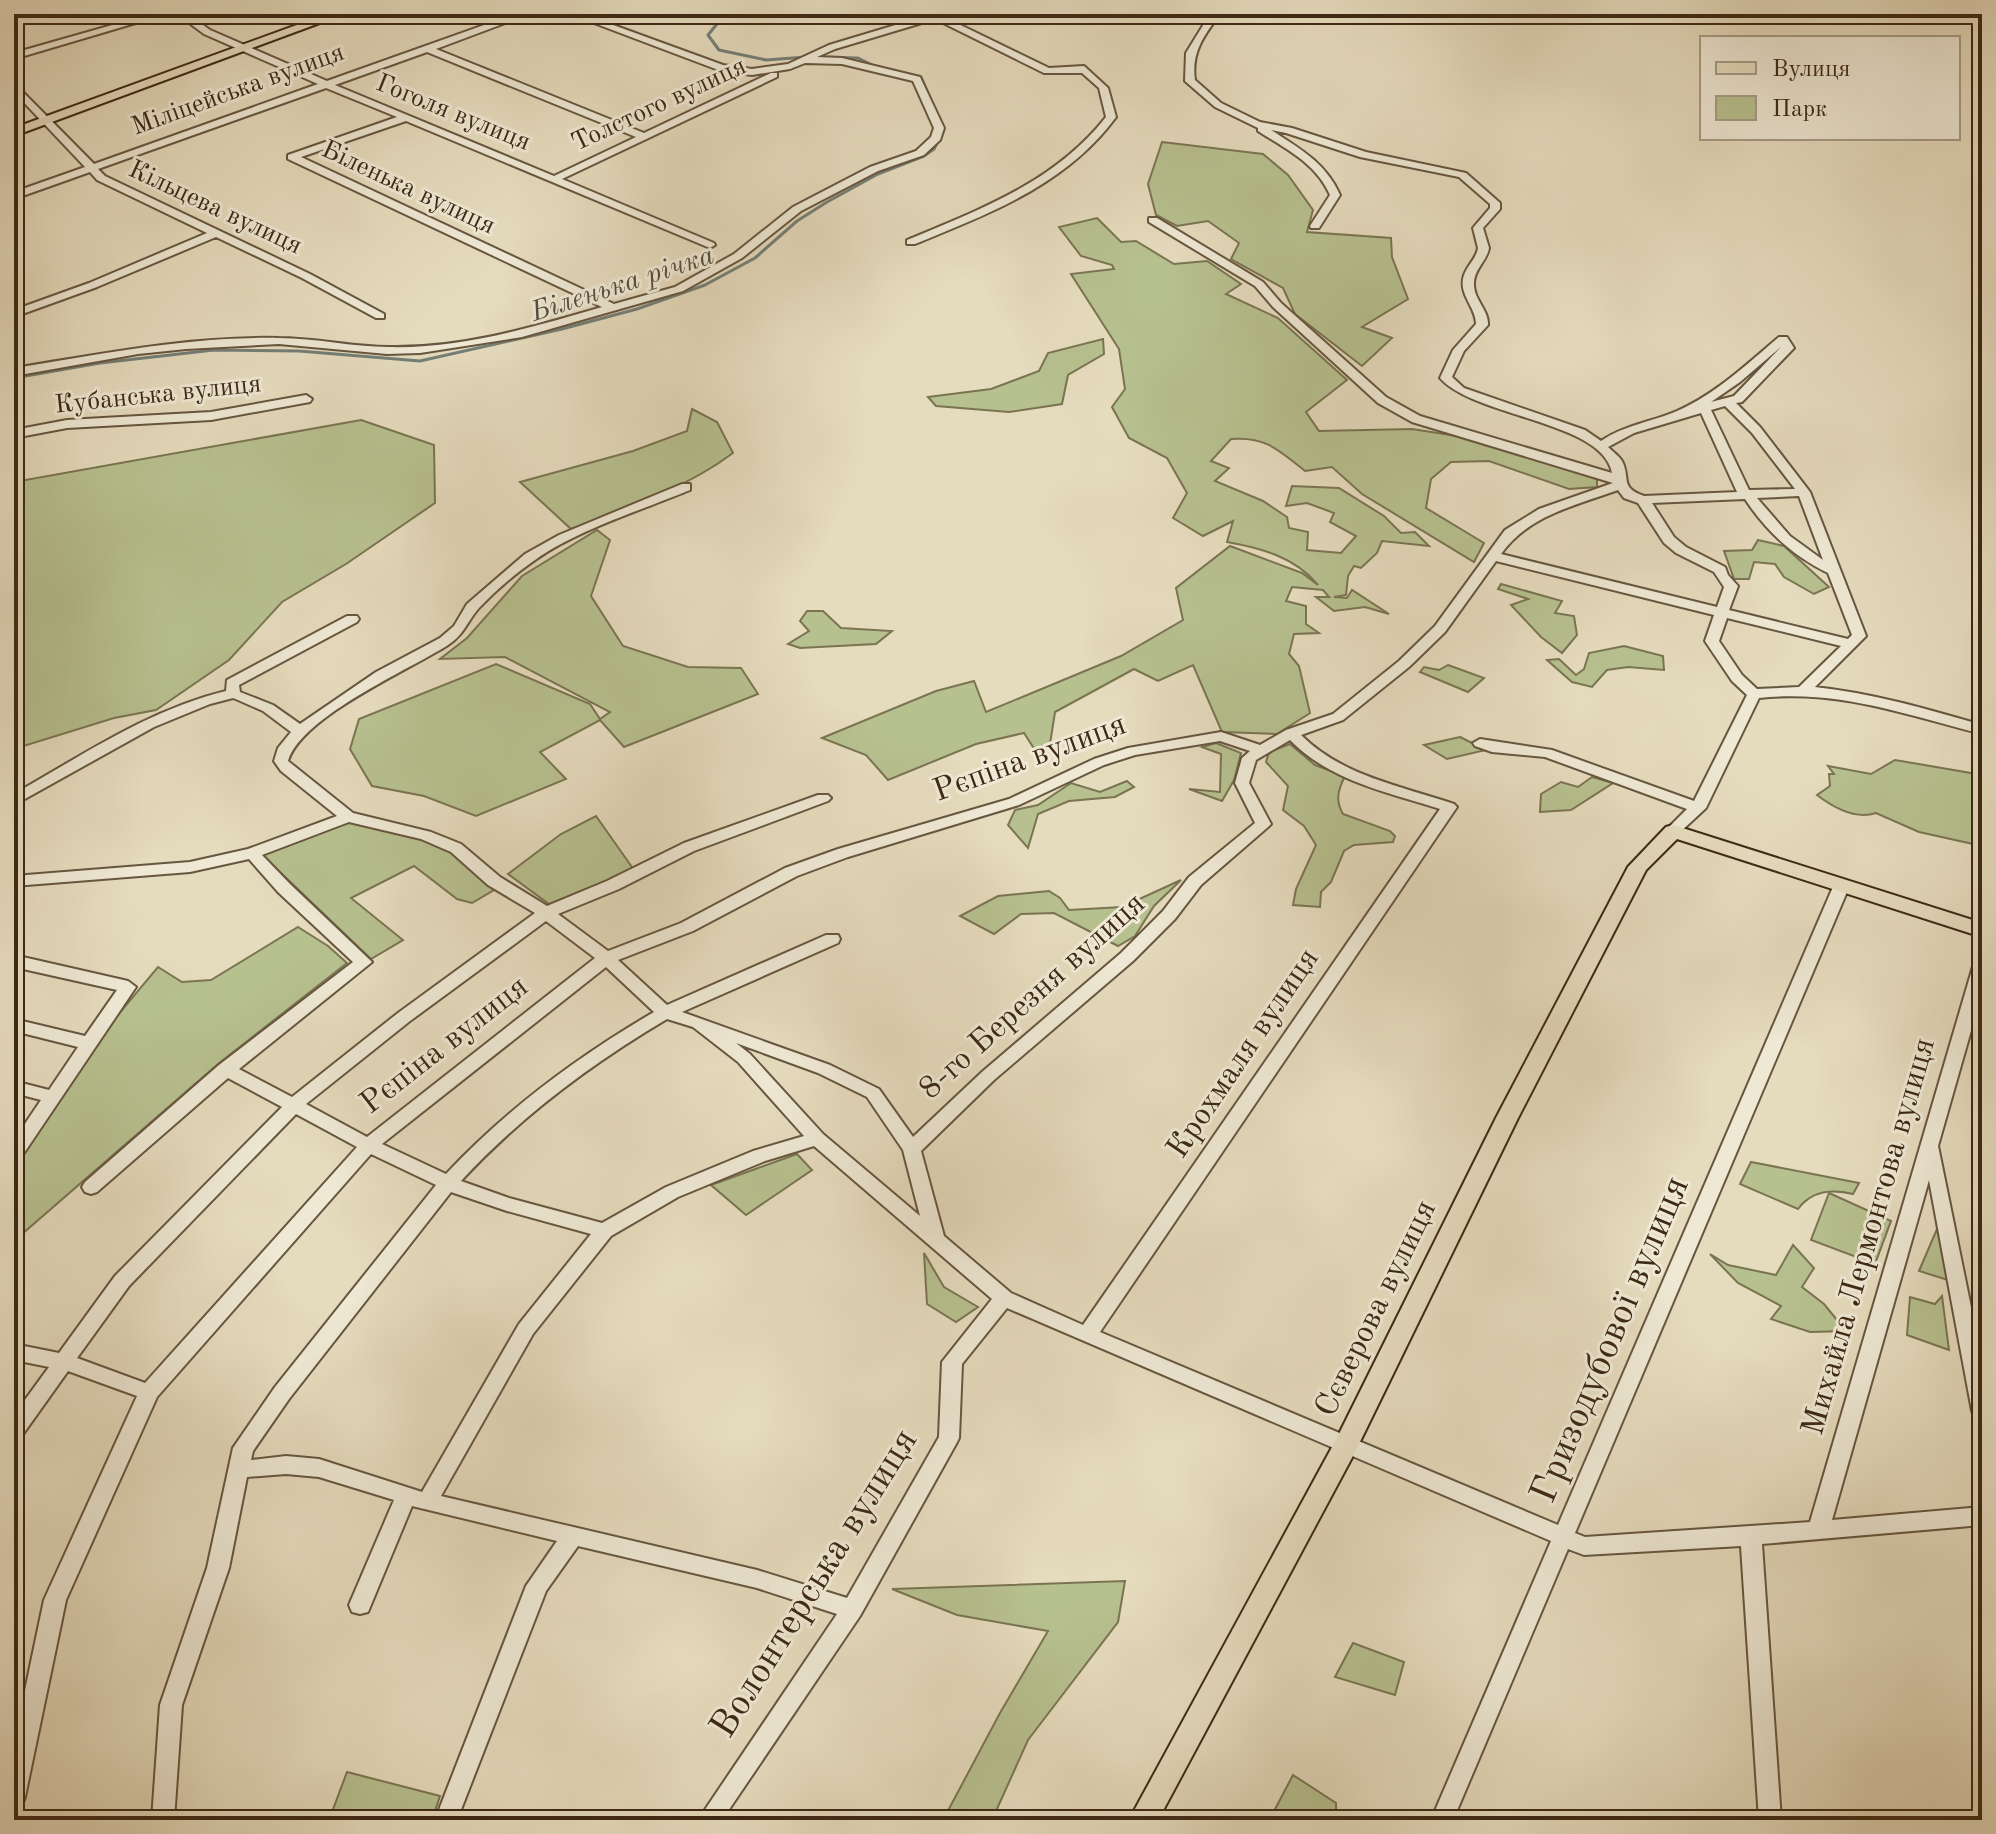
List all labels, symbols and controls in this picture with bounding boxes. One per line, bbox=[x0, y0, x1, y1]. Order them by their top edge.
legend bbox=[1700, 36, 1960, 140]
street label: Міліцейська вулиця bbox=[128, 39, 348, 141]
street label: Толстого вулиця bbox=[568, 53, 750, 157]
text: Вулиця bbox=[1772, 58, 1851, 82]
street label: Гоголя вулиця bbox=[372, 70, 534, 156]
text: Парк bbox=[1772, 98, 1827, 122]
street label: Біленька вулиця bbox=[317, 136, 499, 240]
street label: Кільцева вулиця bbox=[124, 156, 306, 260]
water label: Біленька річка bbox=[527, 242, 718, 328]
street label: Кубанська вулиця bbox=[53, 371, 263, 419]
street label: Рєпіна вулиця bbox=[929, 709, 1131, 809]
street label: 8-го Березня вулиця bbox=[914, 888, 1152, 1106]
street label: Крохмаля вулиця bbox=[1162, 943, 1326, 1165]
street label: Рєпіна вулиця bbox=[355, 971, 535, 1121]
street label: Михайла Лермонтова вулиця bbox=[1798, 1035, 1942, 1439]
street label: Гризодубової вулиця bbox=[1525, 1171, 1697, 1509]
street label: Сєверова вулиця bbox=[1311, 1196, 1443, 1422]
street label: Волонтерська вулиця bbox=[705, 1423, 925, 1745]

